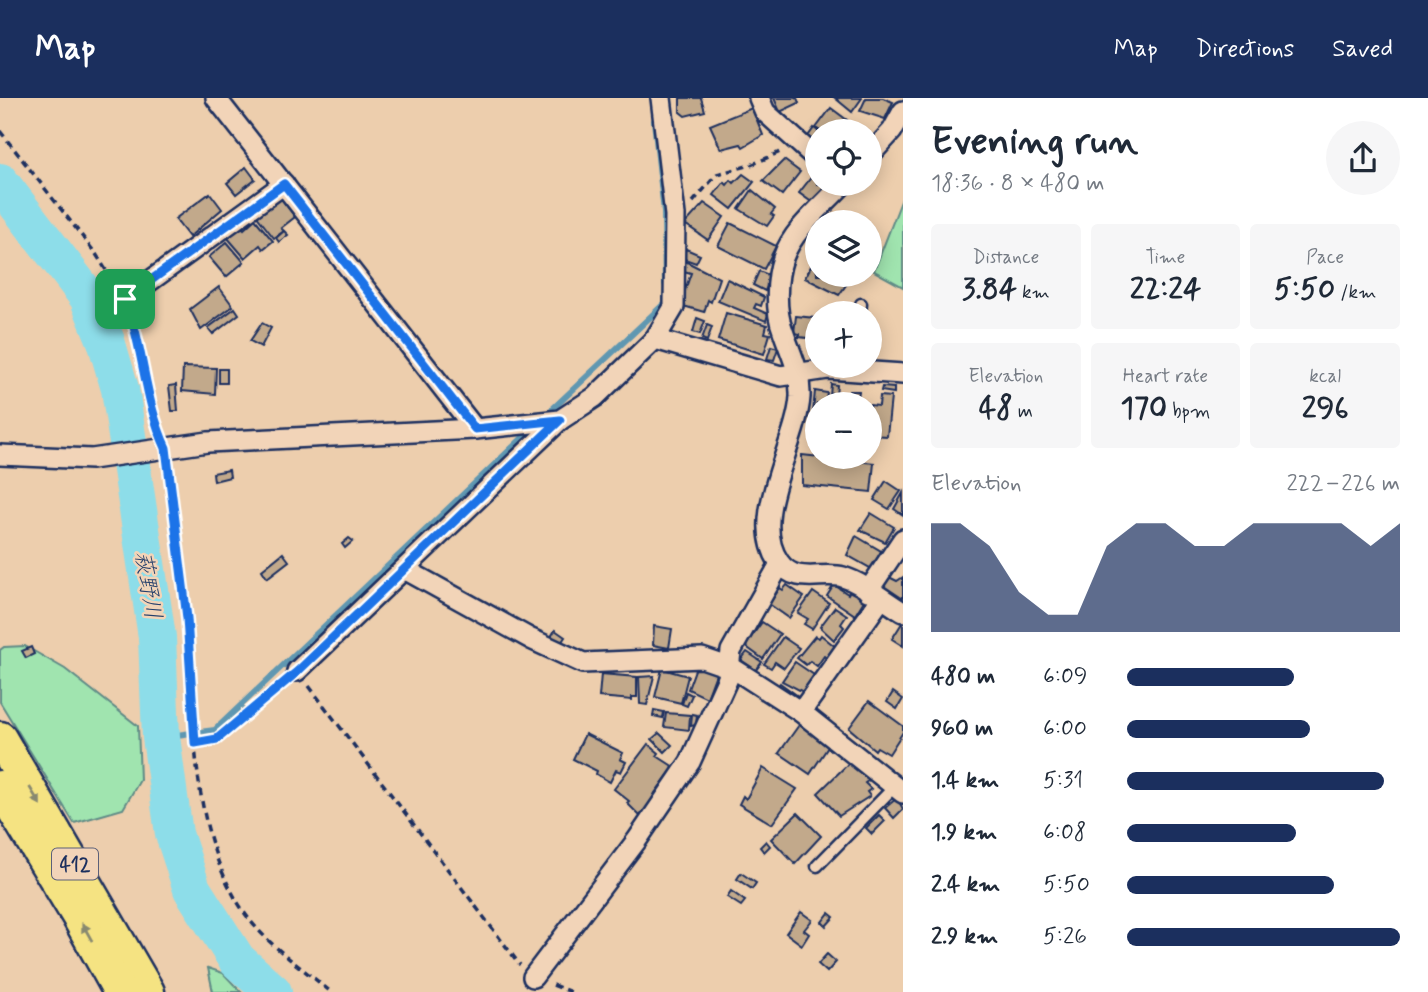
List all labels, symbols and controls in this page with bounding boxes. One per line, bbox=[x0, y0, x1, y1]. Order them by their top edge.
text: Map bbox=[35, 27, 95, 71]
text: Map bbox=[1114, 34, 1158, 65]
text: Directions bbox=[1196, 34, 1294, 65]
text: Saved bbox=[1332, 34, 1393, 65]
text: Evening run bbox=[931, 118, 1138, 167]
map controls bbox=[805, 119, 882, 469]
button: locate bbox=[805, 119, 882, 196]
button: share bbox=[1326, 121, 1400, 195]
text: 18:36 · 8 × 480 m bbox=[931, 169, 1105, 199]
button: layers bbox=[805, 210, 882, 287]
text: Distance bbox=[972, 245, 1039, 270]
text: Time bbox=[1146, 245, 1185, 270]
text: Pace bbox=[1306, 245, 1344, 270]
pin bbox=[95, 269, 155, 329]
text: 3.84 bbox=[962, 270, 1017, 309]
text: 22:24 bbox=[1130, 270, 1201, 309]
text: 5:50 bbox=[1274, 270, 1335, 309]
icon: arrive bbox=[106, 280, 144, 318]
text: km bbox=[1017, 280, 1050, 305]
text: /km bbox=[1335, 280, 1376, 305]
button: + bbox=[805, 301, 882, 378]
text: Elevation bbox=[968, 364, 1043, 389]
text: Heart rate bbox=[1123, 364, 1208, 389]
text: kcal bbox=[1309, 364, 1341, 389]
text: 48 bbox=[979, 389, 1013, 428]
text: 170 bbox=[1121, 389, 1167, 428]
text: 296 bbox=[1302, 389, 1349, 428]
button: − bbox=[805, 392, 882, 469]
text: m bbox=[1013, 399, 1033, 424]
text: bpm bbox=[1167, 399, 1210, 424]
text: Elevation bbox=[931, 469, 1022, 499]
text: 222–226 m bbox=[1286, 469, 1400, 499]
water label: 萩野川 bbox=[127, 549, 167, 622]
text: 480 m bbox=[931, 662, 995, 692]
text: 6:09 bbox=[1043, 662, 1087, 692]
text: 960 m bbox=[931, 714, 993, 744]
text: 6:00 bbox=[1043, 714, 1087, 744]
text: 1.4 km bbox=[931, 766, 999, 796]
text: 5:31 bbox=[1043, 766, 1083, 796]
one-way arrow bbox=[29, 787, 41, 806]
text: 1.9 km bbox=[931, 818, 997, 848]
text: 6:08 bbox=[1043, 818, 1086, 848]
road number: 412 bbox=[52, 848, 98, 880]
text: 2.4 km bbox=[931, 870, 1000, 900]
text: 5:50 bbox=[1043, 870, 1090, 900]
one-way arrow bbox=[81, 922, 93, 942]
text: 2.9 km bbox=[931, 922, 998, 952]
text: 5:26 bbox=[1043, 922, 1087, 952]

